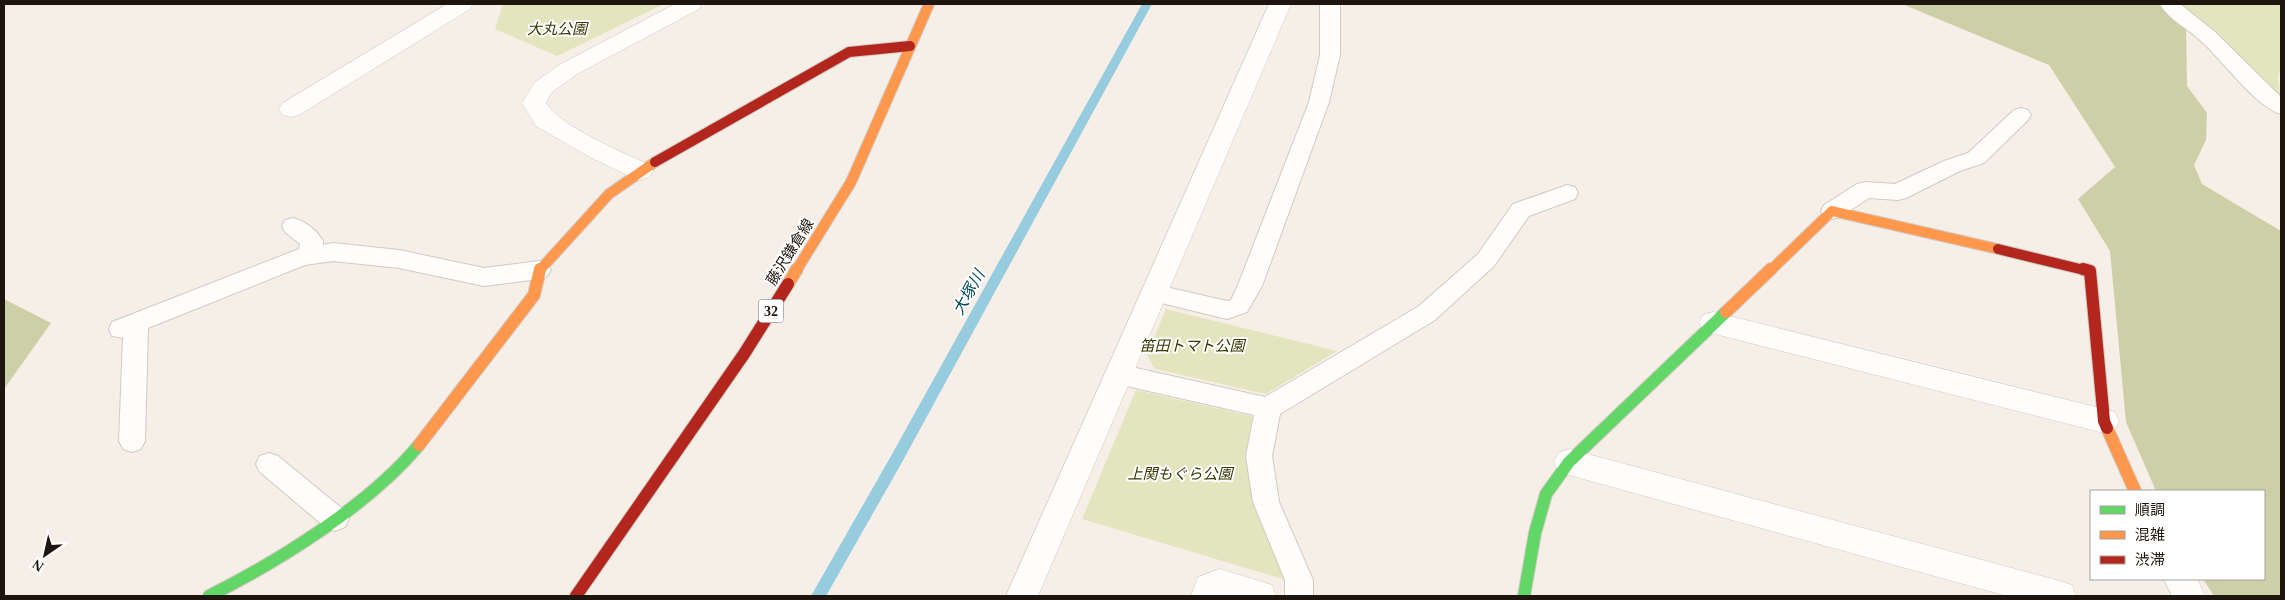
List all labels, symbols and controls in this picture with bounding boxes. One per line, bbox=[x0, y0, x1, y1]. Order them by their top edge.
park label: 大丸公園 bbox=[527, 21, 589, 37]
street label: 藤沢鎌倉線 bbox=[762, 215, 817, 288]
water label: 大塚川 bbox=[949, 265, 988, 317]
road number: 32 bbox=[758, 300, 784, 322]
park label: 笛田トマト公園 bbox=[1139, 338, 1246, 354]
park label: 上関もぐら公園 bbox=[1127, 466, 1234, 482]
legend bbox=[2090, 490, 2265, 580]
text: 順調 bbox=[2135, 502, 2165, 518]
text: 混雑 bbox=[2135, 527, 2165, 543]
north arrow bbox=[20, 530, 70, 580]
text: 渋滞 bbox=[2135, 552, 2165, 568]
text: N bbox=[30, 556, 46, 574]

